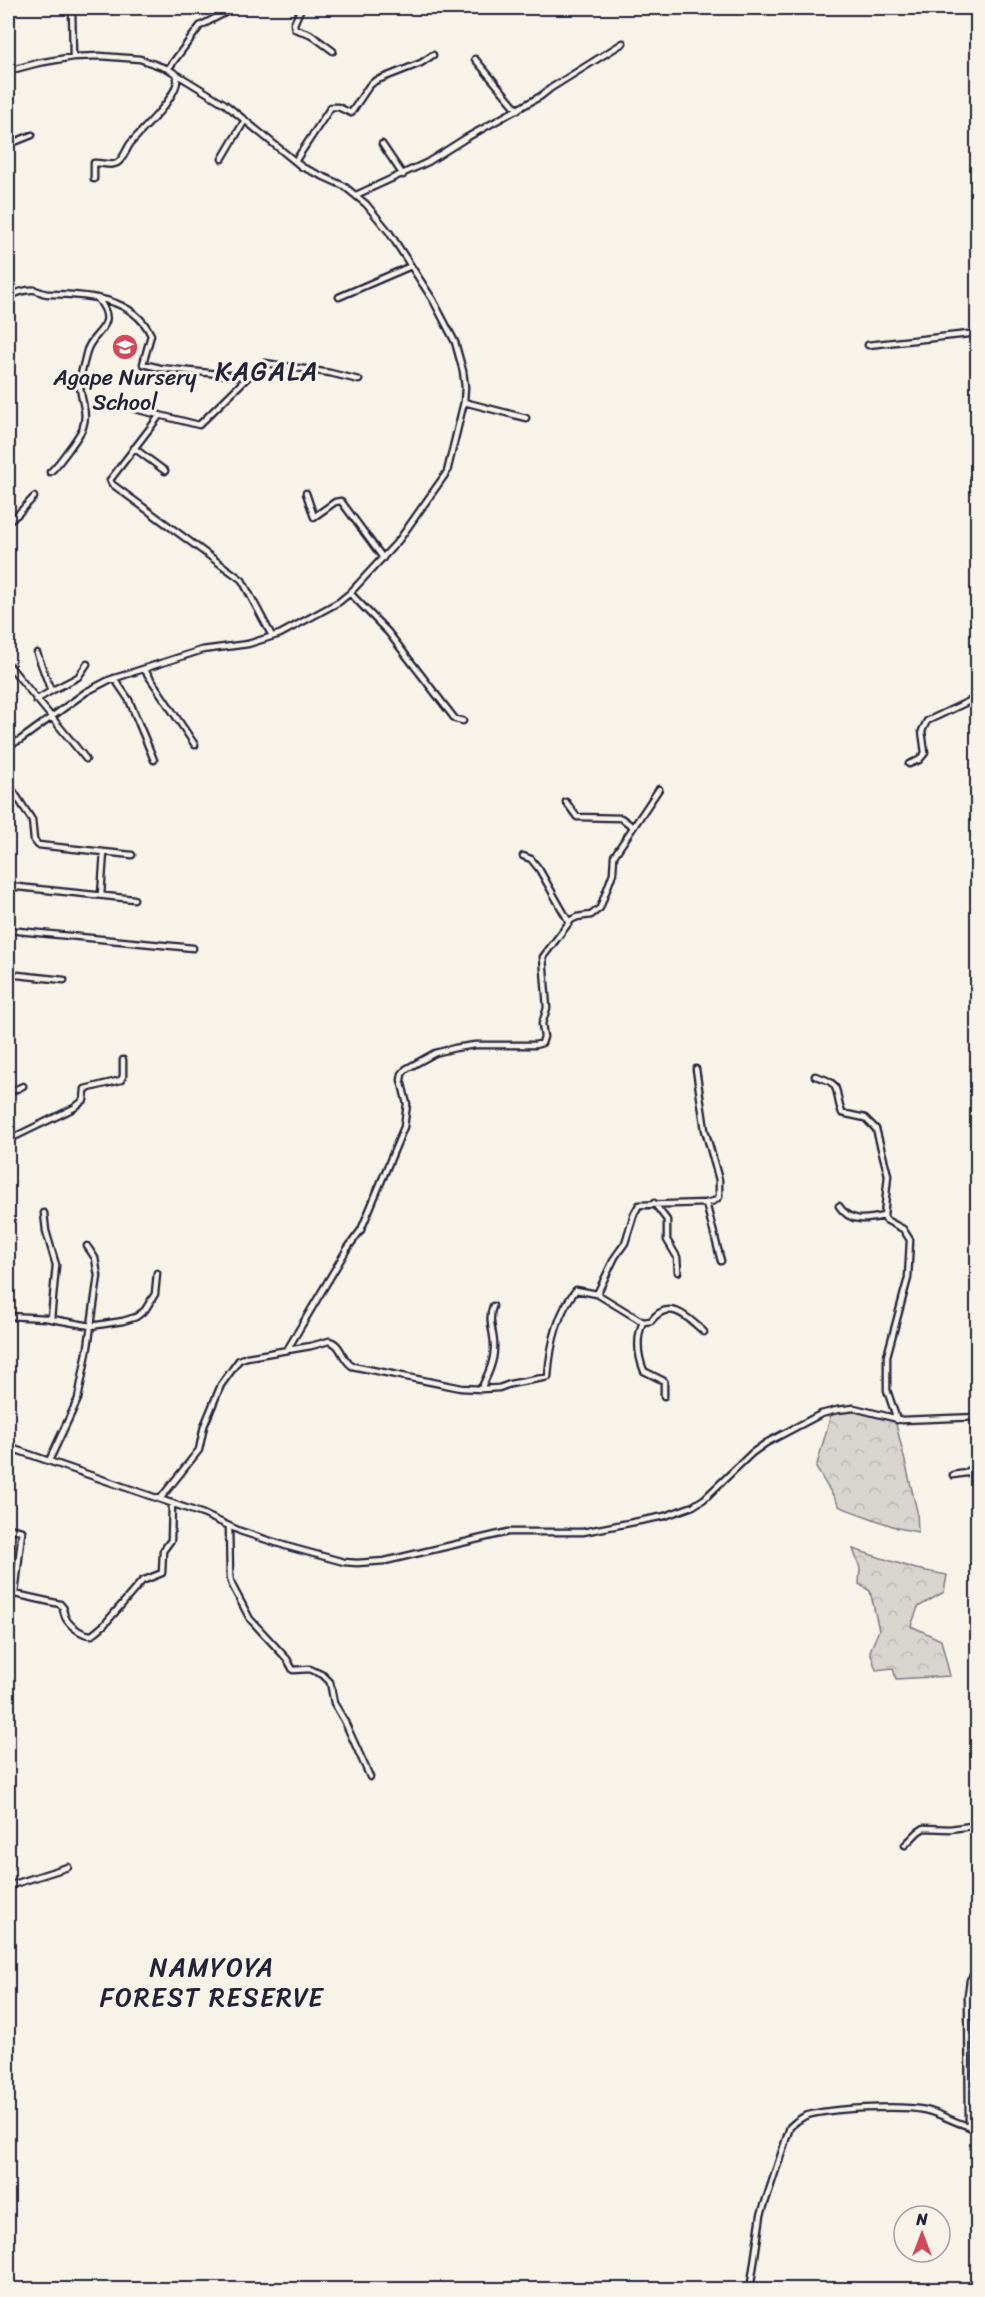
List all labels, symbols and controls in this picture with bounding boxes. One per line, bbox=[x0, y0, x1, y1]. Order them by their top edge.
school or university icon: Agape Nursery School bbox=[110, 332, 140, 362]
district label: KAGALA bbox=[215, 348, 319, 394]
place label: Agape Nursery School bbox=[52, 358, 197, 422]
district label: NAMYOYA FOREST RESERVE bbox=[100, 1944, 324, 2020]
north arrow bbox=[892, 2204, 952, 2264]
text: N bbox=[915, 2205, 928, 2234]

